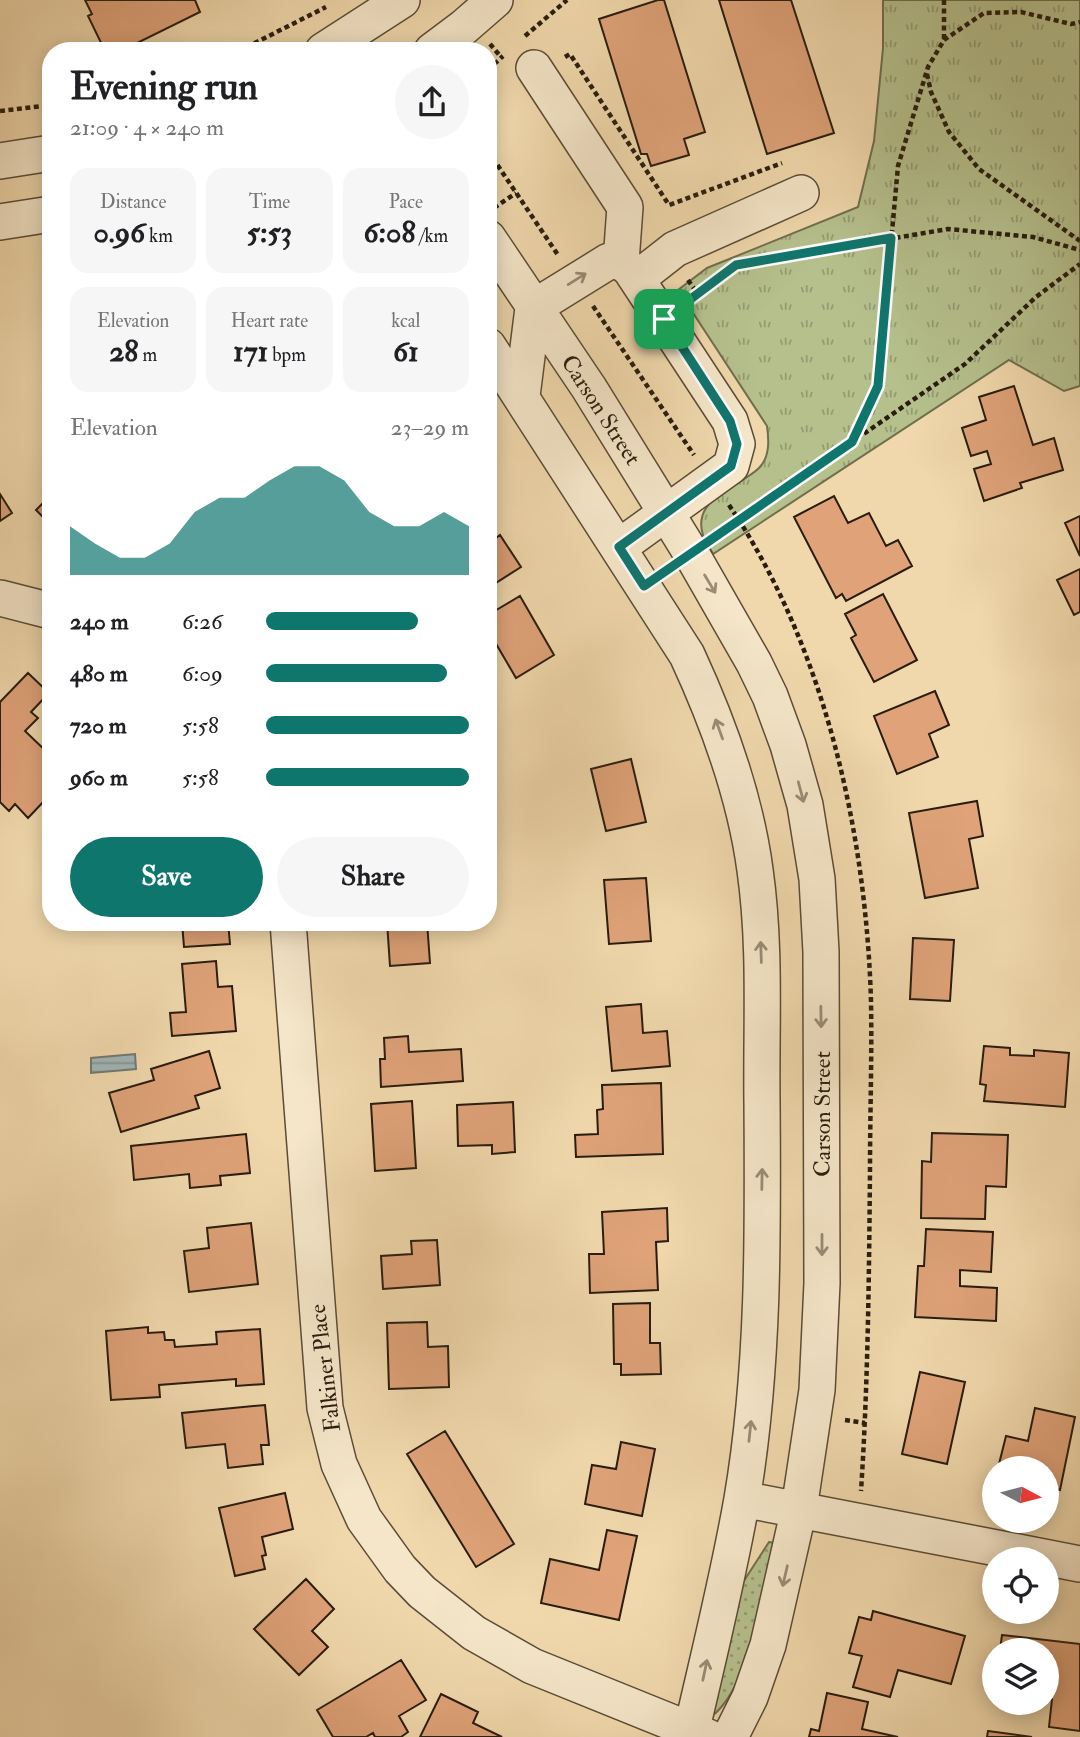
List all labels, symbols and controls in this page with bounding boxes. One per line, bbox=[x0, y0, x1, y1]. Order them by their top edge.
text: Evening run bbox=[70, 63, 258, 111]
button: share bbox=[395, 65, 469, 139]
text: 21:09 · 4 × 240 m bbox=[70, 113, 224, 142]
text: Distance bbox=[100, 190, 166, 214]
text: Time bbox=[249, 190, 290, 214]
text: Pace bbox=[389, 190, 423, 214]
text: 0.96 bbox=[93, 214, 145, 251]
text: 5:53 bbox=[247, 214, 292, 251]
text: 6:08 bbox=[363, 214, 415, 251]
text: km bbox=[145, 224, 173, 248]
text: /km bbox=[415, 224, 448, 248]
one-way arrow bbox=[567, 272, 587, 286]
pin bbox=[634, 289, 694, 349]
icon: arrive bbox=[645, 300, 683, 338]
text: Elevation bbox=[97, 309, 169, 333]
text: Heart rate bbox=[231, 309, 308, 333]
text: kcal bbox=[391, 309, 420, 333]
text: 28 bbox=[109, 333, 138, 370]
text: 171 bbox=[233, 333, 268, 370]
text: 61 bbox=[393, 333, 419, 370]
text: m bbox=[138, 343, 157, 367]
text: bpm bbox=[268, 343, 306, 367]
street label: Carson Street bbox=[555, 349, 647, 471]
text: Elevation bbox=[70, 413, 158, 442]
text: 23–29 m bbox=[391, 413, 469, 442]
one-way arrow bbox=[703, 574, 717, 594]
text: 240 m bbox=[70, 607, 129, 636]
text: 6:26 bbox=[182, 607, 223, 636]
text: 480 m bbox=[70, 659, 128, 688]
text: 6:09 bbox=[182, 659, 223, 688]
text: 720 m bbox=[70, 711, 127, 740]
text: 5:58 bbox=[182, 711, 219, 740]
one-way arrow bbox=[712, 719, 724, 741]
text: 960 m bbox=[70, 763, 128, 792]
text: 5:58 bbox=[182, 763, 219, 792]
one-way arrow bbox=[795, 780, 808, 802]
button: Save bbox=[70, 837, 263, 917]
button: Share bbox=[277, 837, 469, 917]
one-way arrow bbox=[754, 941, 767, 964]
one-way arrow bbox=[814, 1006, 828, 1029]
street label: Carson Street bbox=[808, 1051, 837, 1177]
one-way arrow bbox=[755, 1168, 769, 1191]
one-way arrow bbox=[815, 1233, 829, 1256]
street label: Falkiner Place bbox=[303, 1302, 347, 1434]
one-way arrow bbox=[744, 1420, 757, 1443]
north arrow bbox=[982, 1456, 1059, 1533]
map controls bbox=[982, 1456, 1059, 1715]
button: locate bbox=[982, 1547, 1059, 1624]
one-way arrow bbox=[777, 1564, 791, 1587]
button: layers bbox=[982, 1638, 1059, 1715]
one-way arrow bbox=[700, 1660, 713, 1682]

